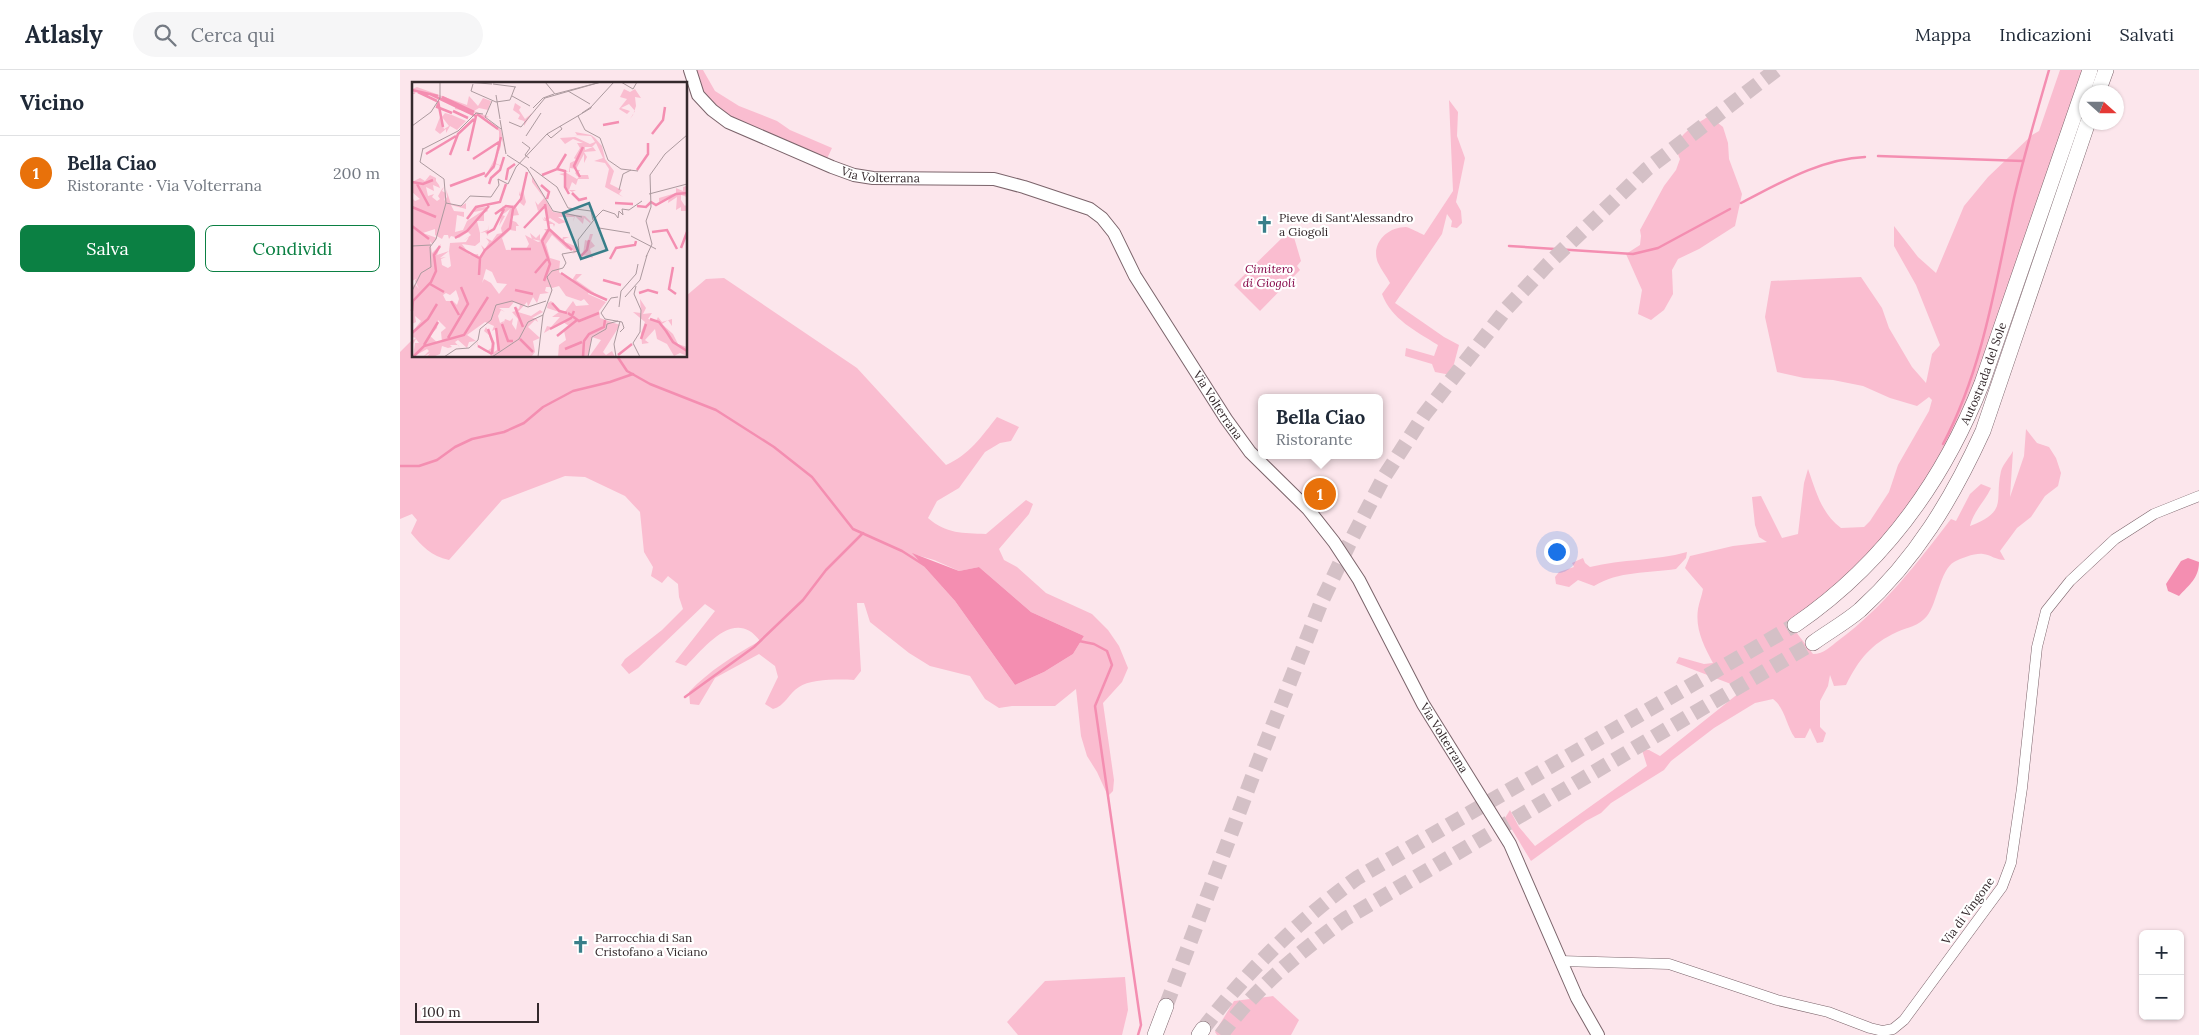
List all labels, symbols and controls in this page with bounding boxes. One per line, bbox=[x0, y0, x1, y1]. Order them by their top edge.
search box bbox=[133, 12, 483, 57]
text: Atlasly bbox=[25, 19, 103, 50]
icon: search bbox=[151, 21, 179, 49]
text: Cerca qui bbox=[191, 23, 275, 47]
text: Mappa bbox=[1915, 23, 1971, 46]
text: Indicazioni bbox=[1999, 23, 2092, 46]
text: Salvati bbox=[2120, 23, 2174, 46]
inset map bbox=[412, 82, 688, 358]
north arrow bbox=[2079, 85, 2124, 130]
text: Vicino bbox=[20, 89, 84, 116]
text: Bella Ciao bbox=[67, 151, 157, 175]
text: 1 bbox=[33, 163, 39, 183]
text: 200 m bbox=[333, 163, 380, 183]
street label: Via Volterrana bbox=[838, 163, 920, 185]
text: Ristorante · Via Volterrana bbox=[67, 175, 262, 195]
place label: Pieve di Sant'Alessandro a Giogoli bbox=[1279, 210, 1413, 239]
church icon: Pieve di Sant'Alessandro a Giogoli bbox=[1255, 215, 1275, 235]
button: Salva bbox=[20, 225, 195, 272]
button: Condividi bbox=[205, 225, 380, 272]
park label: Cimitero di Giogoli bbox=[1243, 261, 1295, 290]
street label: Autostrada del Sole bbox=[1957, 320, 2010, 428]
street label: Via Volterrana bbox=[1190, 367, 1246, 442]
popup bbox=[1258, 394, 1383, 459]
text: Bella Ciao bbox=[1276, 405, 1365, 429]
text: Ristorante bbox=[1276, 429, 1353, 449]
pin: 1 bbox=[1304, 475, 1336, 513]
your location bbox=[1544, 539, 1570, 565]
street label: Via Volterrana bbox=[1417, 699, 1472, 775]
street label: Via di Vingone bbox=[1937, 874, 1997, 948]
place label: Parrocchia di San Cristofano a Viciano bbox=[595, 930, 707, 959]
map controls bbox=[2139, 930, 2184, 1020]
button: + bbox=[2139, 930, 2184, 975]
church icon: Parrocchia di San Cristofano a Viciano bbox=[571, 935, 591, 955]
button: − bbox=[2139, 975, 2184, 1020]
scale bar bbox=[415, 1000, 539, 1023]
text: 100 m bbox=[422, 1003, 461, 1021]

